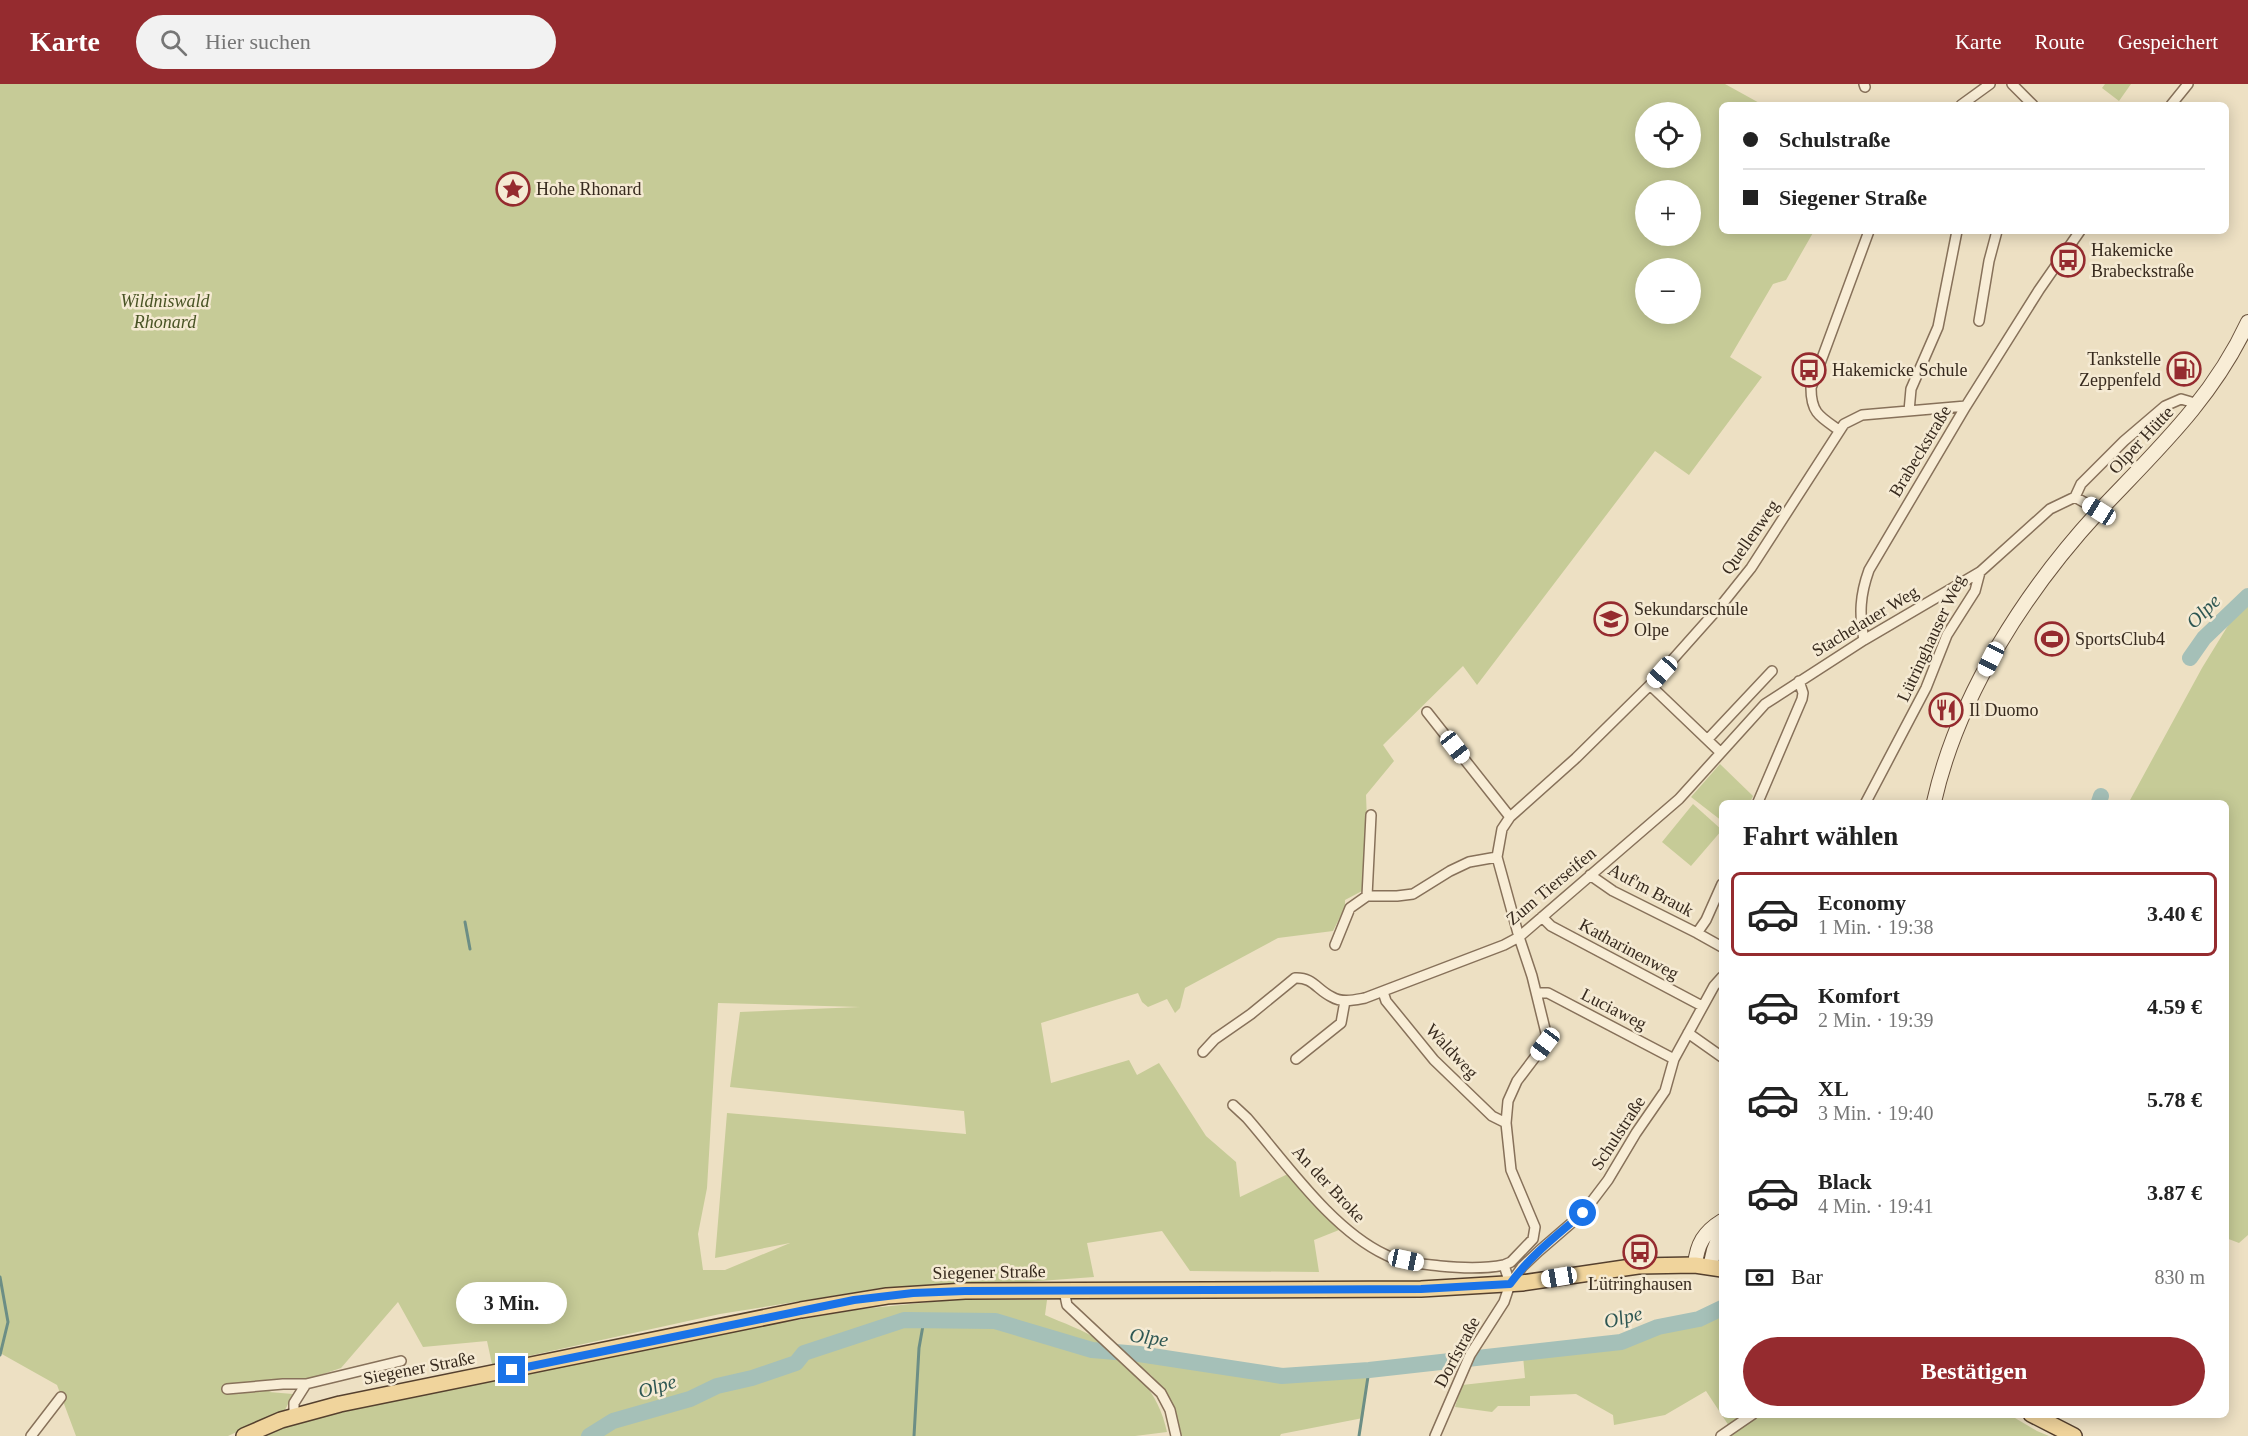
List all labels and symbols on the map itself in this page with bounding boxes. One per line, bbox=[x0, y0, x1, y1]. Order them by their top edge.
place icon: Hohe Rhonard bbox=[495, 171, 531, 207]
place label: Hohe Rhonard bbox=[536, 179, 641, 199]
place label: Hakemicke Brabeckstraße bbox=[2091, 240, 2194, 281]
bus stop icon: Hakemicke Brabeckstraße bbox=[2050, 242, 2086, 278]
park label: Wildniswald Rhonard bbox=[120, 291, 211, 332]
place label: Tankstelle Zeppenfeld bbox=[2079, 349, 2161, 390]
fuel station icon: Tankstelle Zeppenfeld bbox=[2166, 351, 2202, 387]
bus stop icon: Hakemicke Schule bbox=[1791, 352, 1827, 388]
place label: Hakemicke Schule bbox=[1832, 360, 1967, 380]
street label: Brabeckstraße bbox=[1885, 402, 1955, 500]
street label: Olper Hütte bbox=[2105, 402, 2177, 478]
car bbox=[2079, 494, 2119, 528]
street label: Quellenweg bbox=[1717, 496, 1783, 578]
street label: Lütringhauser Weg bbox=[1893, 571, 1969, 705]
street label: Stachelauer Weg bbox=[1808, 581, 1922, 661]
water label: Olpe bbox=[2181, 589, 2225, 633]
place label: Sekundarschule Olpe bbox=[1634, 599, 1748, 640]
school or university icon: Sekundarschule Olpe bbox=[1593, 601, 1629, 637]
sports icon: SportsClub4 bbox=[2034, 621, 2070, 657]
place label: SportsClub4 bbox=[2075, 629, 2165, 649]
car bbox=[1975, 639, 2007, 679]
car bbox=[1643, 653, 1681, 691]
restaurant icon: Il Duomo bbox=[1928, 692, 1964, 728]
place label: Il Duomo bbox=[1969, 700, 2039, 720]
car bbox=[1437, 727, 1473, 767]
street label: Zum Tierseifen bbox=[1502, 843, 1600, 929]
street label: Auf'm Brauk bbox=[1605, 859, 1697, 921]
street label: Katharinenweg bbox=[1576, 914, 1682, 984]
street label: Luciaweg bbox=[1578, 984, 1650, 1034]
street label: Waldweg bbox=[1422, 1019, 1482, 1083]
car bbox=[1527, 1024, 1563, 1064]
street label: Schulstraße bbox=[1587, 1092, 1649, 1174]
street label: An der Broke bbox=[1288, 1141, 1370, 1227]
route start bbox=[1569, 1199, 1596, 1226]
bus stop icon: Lütringhausen bbox=[1622, 1234, 1658, 1270]
car bbox=[1387, 1247, 1425, 1273]
street label: Siegener Straße bbox=[932, 1261, 1046, 1283]
car bbox=[1540, 1265, 1578, 1289]
place label: Lütringhausen bbox=[1588, 1274, 1692, 1294]
callout: 3 Min. bbox=[456, 1283, 568, 1325]
water label: Olpe bbox=[1601, 1302, 1645, 1333]
street label: Dorfstraße bbox=[1430, 1313, 1484, 1391]
water label: Olpe bbox=[1128, 1323, 1170, 1352]
street label: Siegener Straße bbox=[361, 1347, 477, 1389]
route end bbox=[498, 1356, 525, 1383]
water label: Olpe bbox=[635, 1370, 679, 1403]

